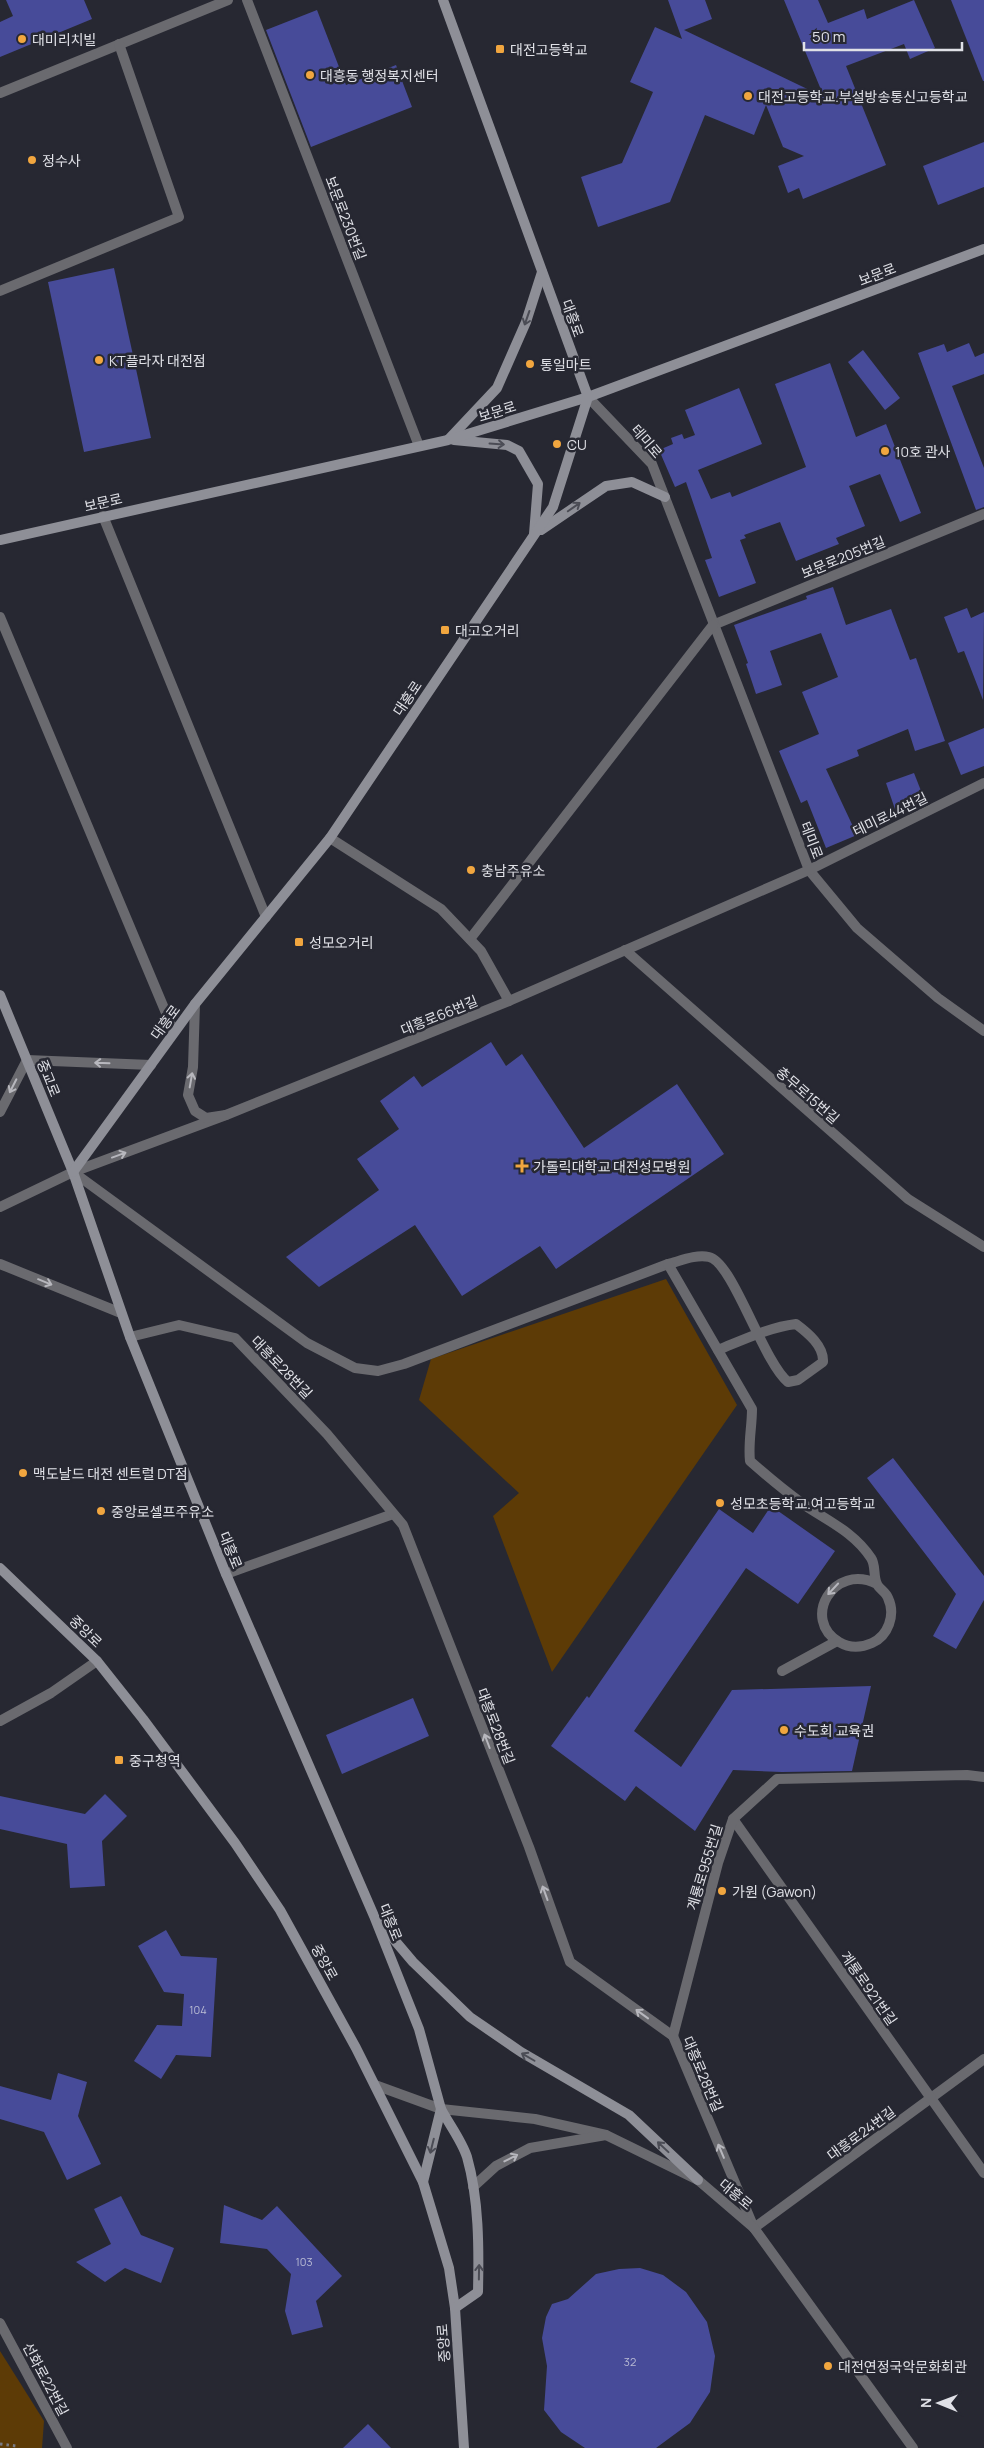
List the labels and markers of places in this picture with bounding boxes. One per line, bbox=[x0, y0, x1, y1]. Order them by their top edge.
place label: 대미리치빌 bbox=[32, 30, 96, 49]
marker: 대미리치빌 bbox=[16, 33, 28, 45]
place label: 대전고등학교 bbox=[510, 40, 587, 59]
marker: 대전고등학교 bbox=[494, 43, 506, 55]
place label: 대흥동 행정복지센터 bbox=[320, 66, 439, 85]
marker: 대흥동 행정복지센터 bbox=[304, 69, 316, 81]
place label: 대전고등학교.부설방송통신고등학교 bbox=[758, 87, 968, 106]
marker: 대전고등학교.부설방송통신고등학교 bbox=[742, 90, 754, 102]
place label: 정수사 bbox=[42, 151, 81, 170]
marker: 정수사 bbox=[26, 154, 38, 166]
place label: KT플라자 대전점 bbox=[109, 351, 206, 370]
marker: KT플라자 대전점 bbox=[93, 354, 105, 366]
place label: 통일마트 bbox=[540, 355, 592, 374]
marker: 통일마트 bbox=[524, 358, 536, 370]
place label: CU bbox=[567, 435, 587, 454]
marker: CU bbox=[551, 438, 563, 450]
place label: 10호 관사 bbox=[895, 442, 951, 461]
marker: 10호 관사 bbox=[879, 445, 891, 457]
place label: 대고오거리 bbox=[455, 621, 519, 640]
marker: 대고오거리 bbox=[439, 624, 451, 636]
place label: 충남주유소 bbox=[481, 861, 546, 880]
marker: 충남주유소 bbox=[465, 864, 477, 876]
place label: 성모오거리 bbox=[309, 933, 373, 952]
marker: 성모오거리 bbox=[293, 936, 305, 948]
place label: 가톨릭대학교 대전성모병원 bbox=[533, 1157, 690, 1176]
marker: 가톨릭대학교 대전성모병원 bbox=[515, 1159, 529, 1173]
place label: 맥도날드 대전 센트럴 DT점 bbox=[33, 1464, 188, 1483]
marker: 맥도날드 대전 센트럴 DT점 bbox=[17, 1467, 29, 1479]
place label: 성모초등학교.여고등학교 bbox=[730, 1494, 875, 1513]
marker: 성모초등학교.여고등학교 bbox=[714, 1497, 726, 1509]
place label: 중앙로셀프주유소 bbox=[111, 1502, 214, 1521]
marker: 중앙로셀프주유소 bbox=[95, 1505, 107, 1517]
place label: 수도회 교육권 bbox=[794, 1721, 874, 1740]
marker: 수도회 교육권 bbox=[778, 1724, 790, 1736]
place label: 중구청역 bbox=[129, 1751, 181, 1770]
marker: 중구청역 bbox=[113, 1754, 125, 1766]
place label: 가원 (Gawon) bbox=[732, 1882, 817, 1901]
marker: 가원 (Gawon) bbox=[716, 1885, 728, 1897]
place label: 대전연정국악문화회관 bbox=[838, 2357, 967, 2376]
marker: 대전연정국악문화회관 bbox=[822, 2360, 834, 2372]

